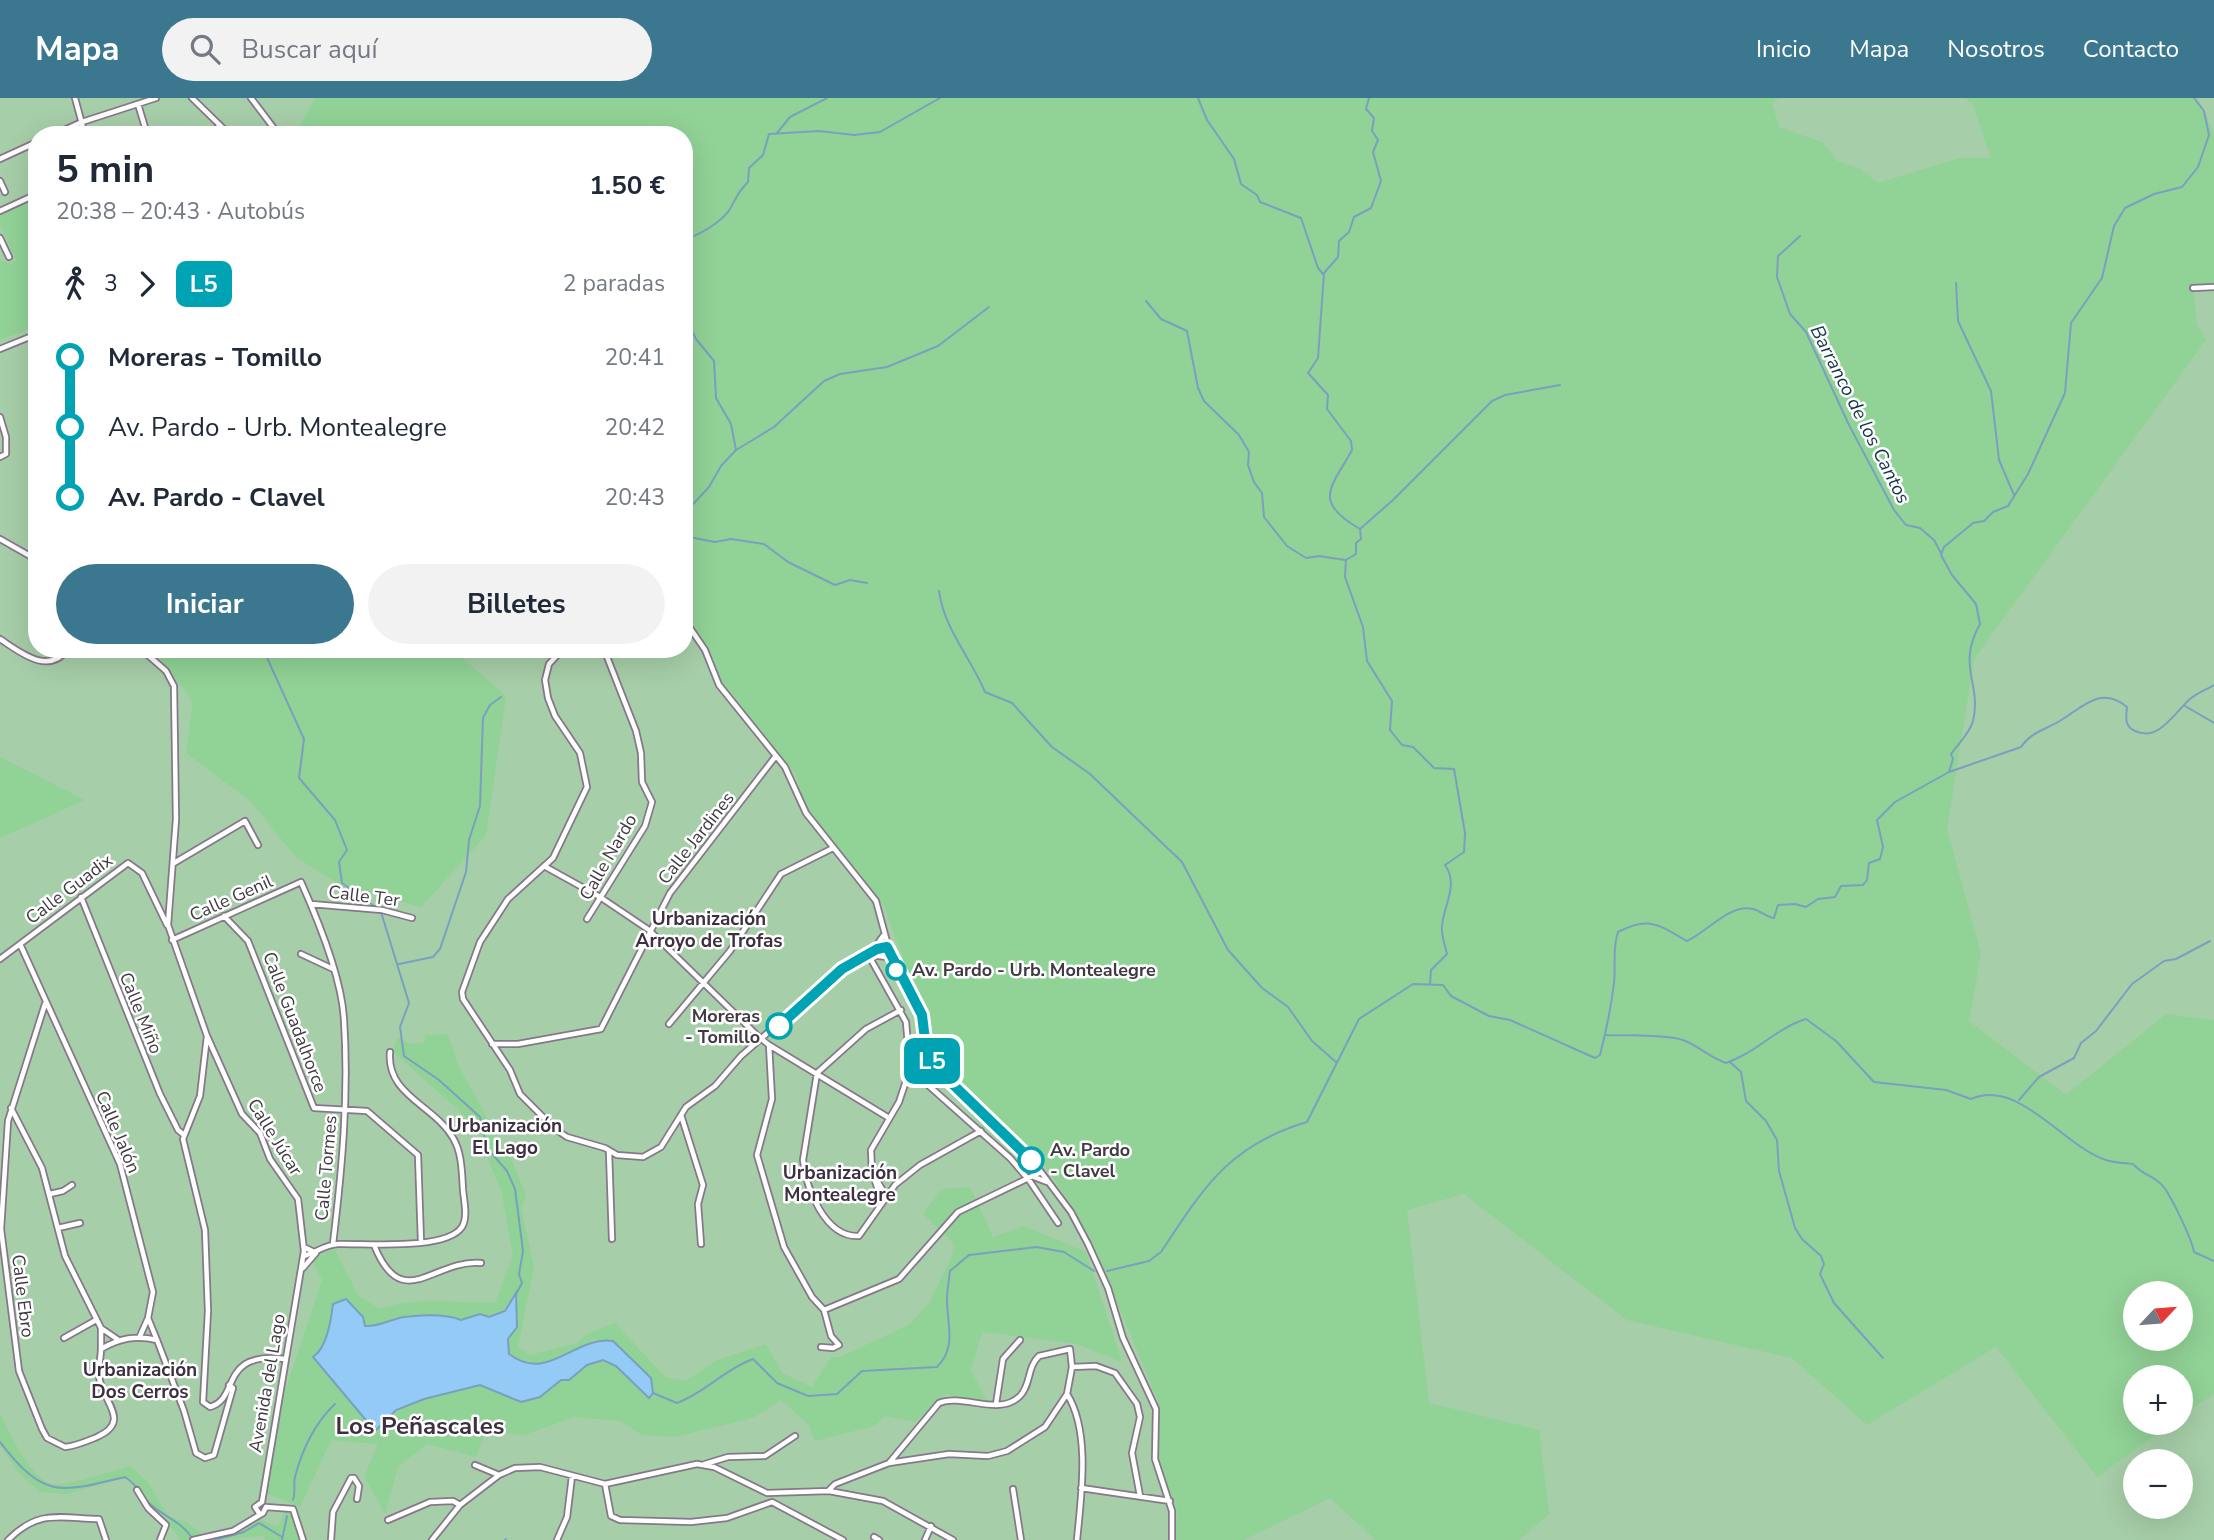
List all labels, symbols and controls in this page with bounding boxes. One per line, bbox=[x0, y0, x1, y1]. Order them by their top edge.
search box bbox=[162, 18, 652, 81]
text: Mapa bbox=[35, 27, 120, 72]
icon: search bbox=[186, 30, 224, 68]
text: Buscar aquí bbox=[242, 32, 377, 67]
text: Inicio bbox=[1756, 33, 1811, 65]
text: Mapa bbox=[1849, 33, 1909, 65]
text: Nosotros bbox=[1947, 33, 2045, 65]
text: Contacto bbox=[2083, 33, 2179, 65]
text: 5 min bbox=[56, 144, 154, 195]
text: 1.50 € bbox=[589, 168, 665, 203]
text: 20:38 – 20:43 · Autobús bbox=[56, 196, 305, 227]
icon: walk bbox=[56, 265, 94, 303]
icon: forward bbox=[128, 265, 166, 303]
text: 3 bbox=[104, 268, 118, 299]
text: L5 bbox=[190, 268, 218, 300]
text: 2 paradas bbox=[563, 268, 665, 299]
water label: Barranco de los Cantos bbox=[1804, 321, 1916, 508]
text: Moreras - Tomillo bbox=[108, 340, 322, 375]
text: 20:41 bbox=[605, 342, 665, 373]
text: Av. Pardo - Urb. Montealegre bbox=[108, 410, 447, 445]
text: 20:42 bbox=[605, 412, 665, 443]
text: Av. Pardo - Clavel bbox=[108, 480, 325, 515]
text: 20:43 bbox=[605, 482, 665, 513]
button: Iniciar bbox=[56, 564, 354, 644]
button: Billetes bbox=[368, 564, 665, 644]
street label: Calle Jardines bbox=[652, 787, 740, 889]
street label: Calle Nardo bbox=[574, 810, 642, 904]
street label: Calle Guadix bbox=[21, 848, 118, 930]
street label: Calle Genil bbox=[186, 869, 277, 927]
street label: Calle Ter bbox=[327, 880, 402, 912]
district label: Urbanización Arroyo de Trofas bbox=[635, 906, 783, 954]
street label: Calle Guadalhorce bbox=[257, 948, 333, 1096]
place label: Av. Pardo - Urb. Montealegre bbox=[912, 958, 1156, 982]
marker: Av. Pardo - Urb. Montealegre bbox=[886, 960, 906, 980]
street label: Calle Miño bbox=[114, 969, 168, 1057]
place label: Moreras - Tomillo bbox=[685, 1004, 760, 1049]
marker: Moreras - Tomillo bbox=[766, 1013, 792, 1039]
line badge: L5 bbox=[900, 1038, 964, 1084]
text: L5 bbox=[918, 1045, 946, 1077]
street label: Calle Jalón bbox=[90, 1087, 146, 1177]
street label: Calle Júcar bbox=[242, 1094, 308, 1180]
district label: Urbanización El Lago bbox=[448, 1113, 562, 1161]
street label: Calle Tormes bbox=[309, 1114, 343, 1222]
place label: Av. Pardo - Clavel bbox=[1050, 1138, 1130, 1183]
marker: Av. Pardo - Clavel bbox=[1018, 1147, 1044, 1173]
district label: Urbanización Montealegre bbox=[783, 1160, 897, 1208]
street label: Calle Ebro bbox=[6, 1253, 40, 1339]
north arrow bbox=[2123, 1281, 2193, 1351]
map controls bbox=[2123, 1281, 2193, 1519]
street label: Avenida del Lago bbox=[243, 1312, 291, 1454]
district label: Urbanización Dos Cerros bbox=[83, 1357, 197, 1405]
button: + bbox=[2123, 1365, 2193, 1435]
district label: Los Peñascales bbox=[336, 1410, 504, 1442]
button: − bbox=[2123, 1449, 2193, 1519]

